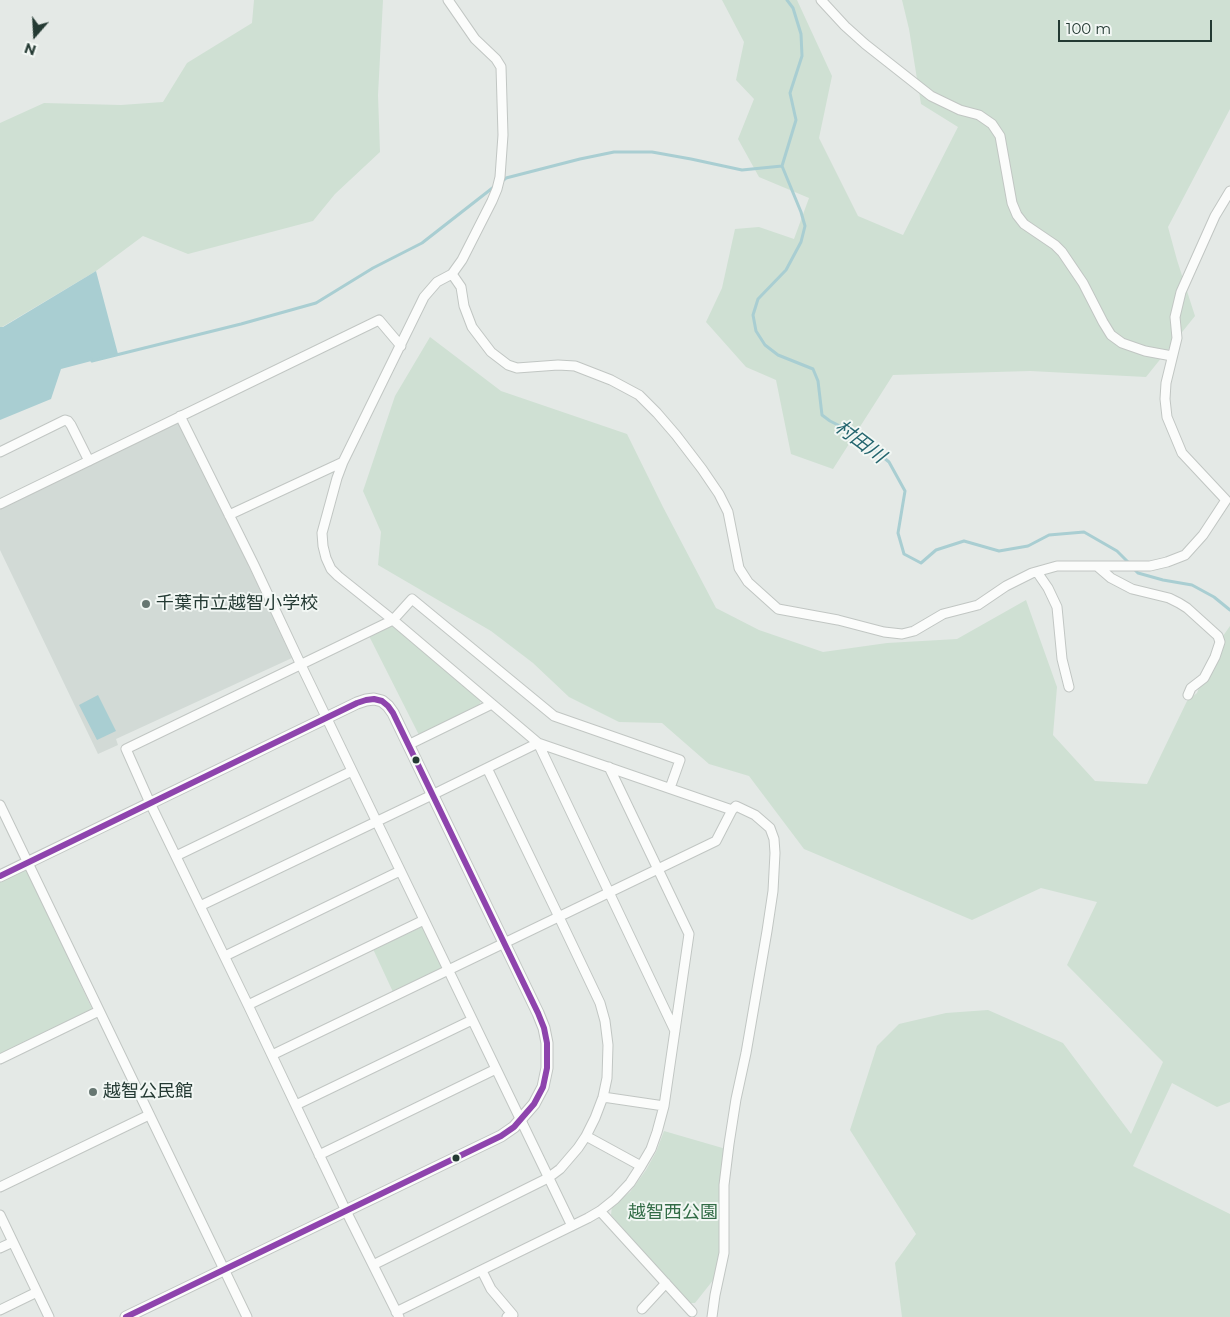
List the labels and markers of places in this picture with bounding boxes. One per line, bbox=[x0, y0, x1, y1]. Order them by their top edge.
place label: 千葉市立越智小学校 bbox=[156, 593, 318, 615]
marker: 千葉市立越智小学校 bbox=[140, 598, 152, 610]
unlabelled marker bbox=[411, 755, 421, 765]
place label: 越智公民館 bbox=[103, 1081, 193, 1103]
marker: 越智公民館 bbox=[87, 1086, 99, 1098]
unlabelled marker bbox=[451, 1153, 461, 1163]

